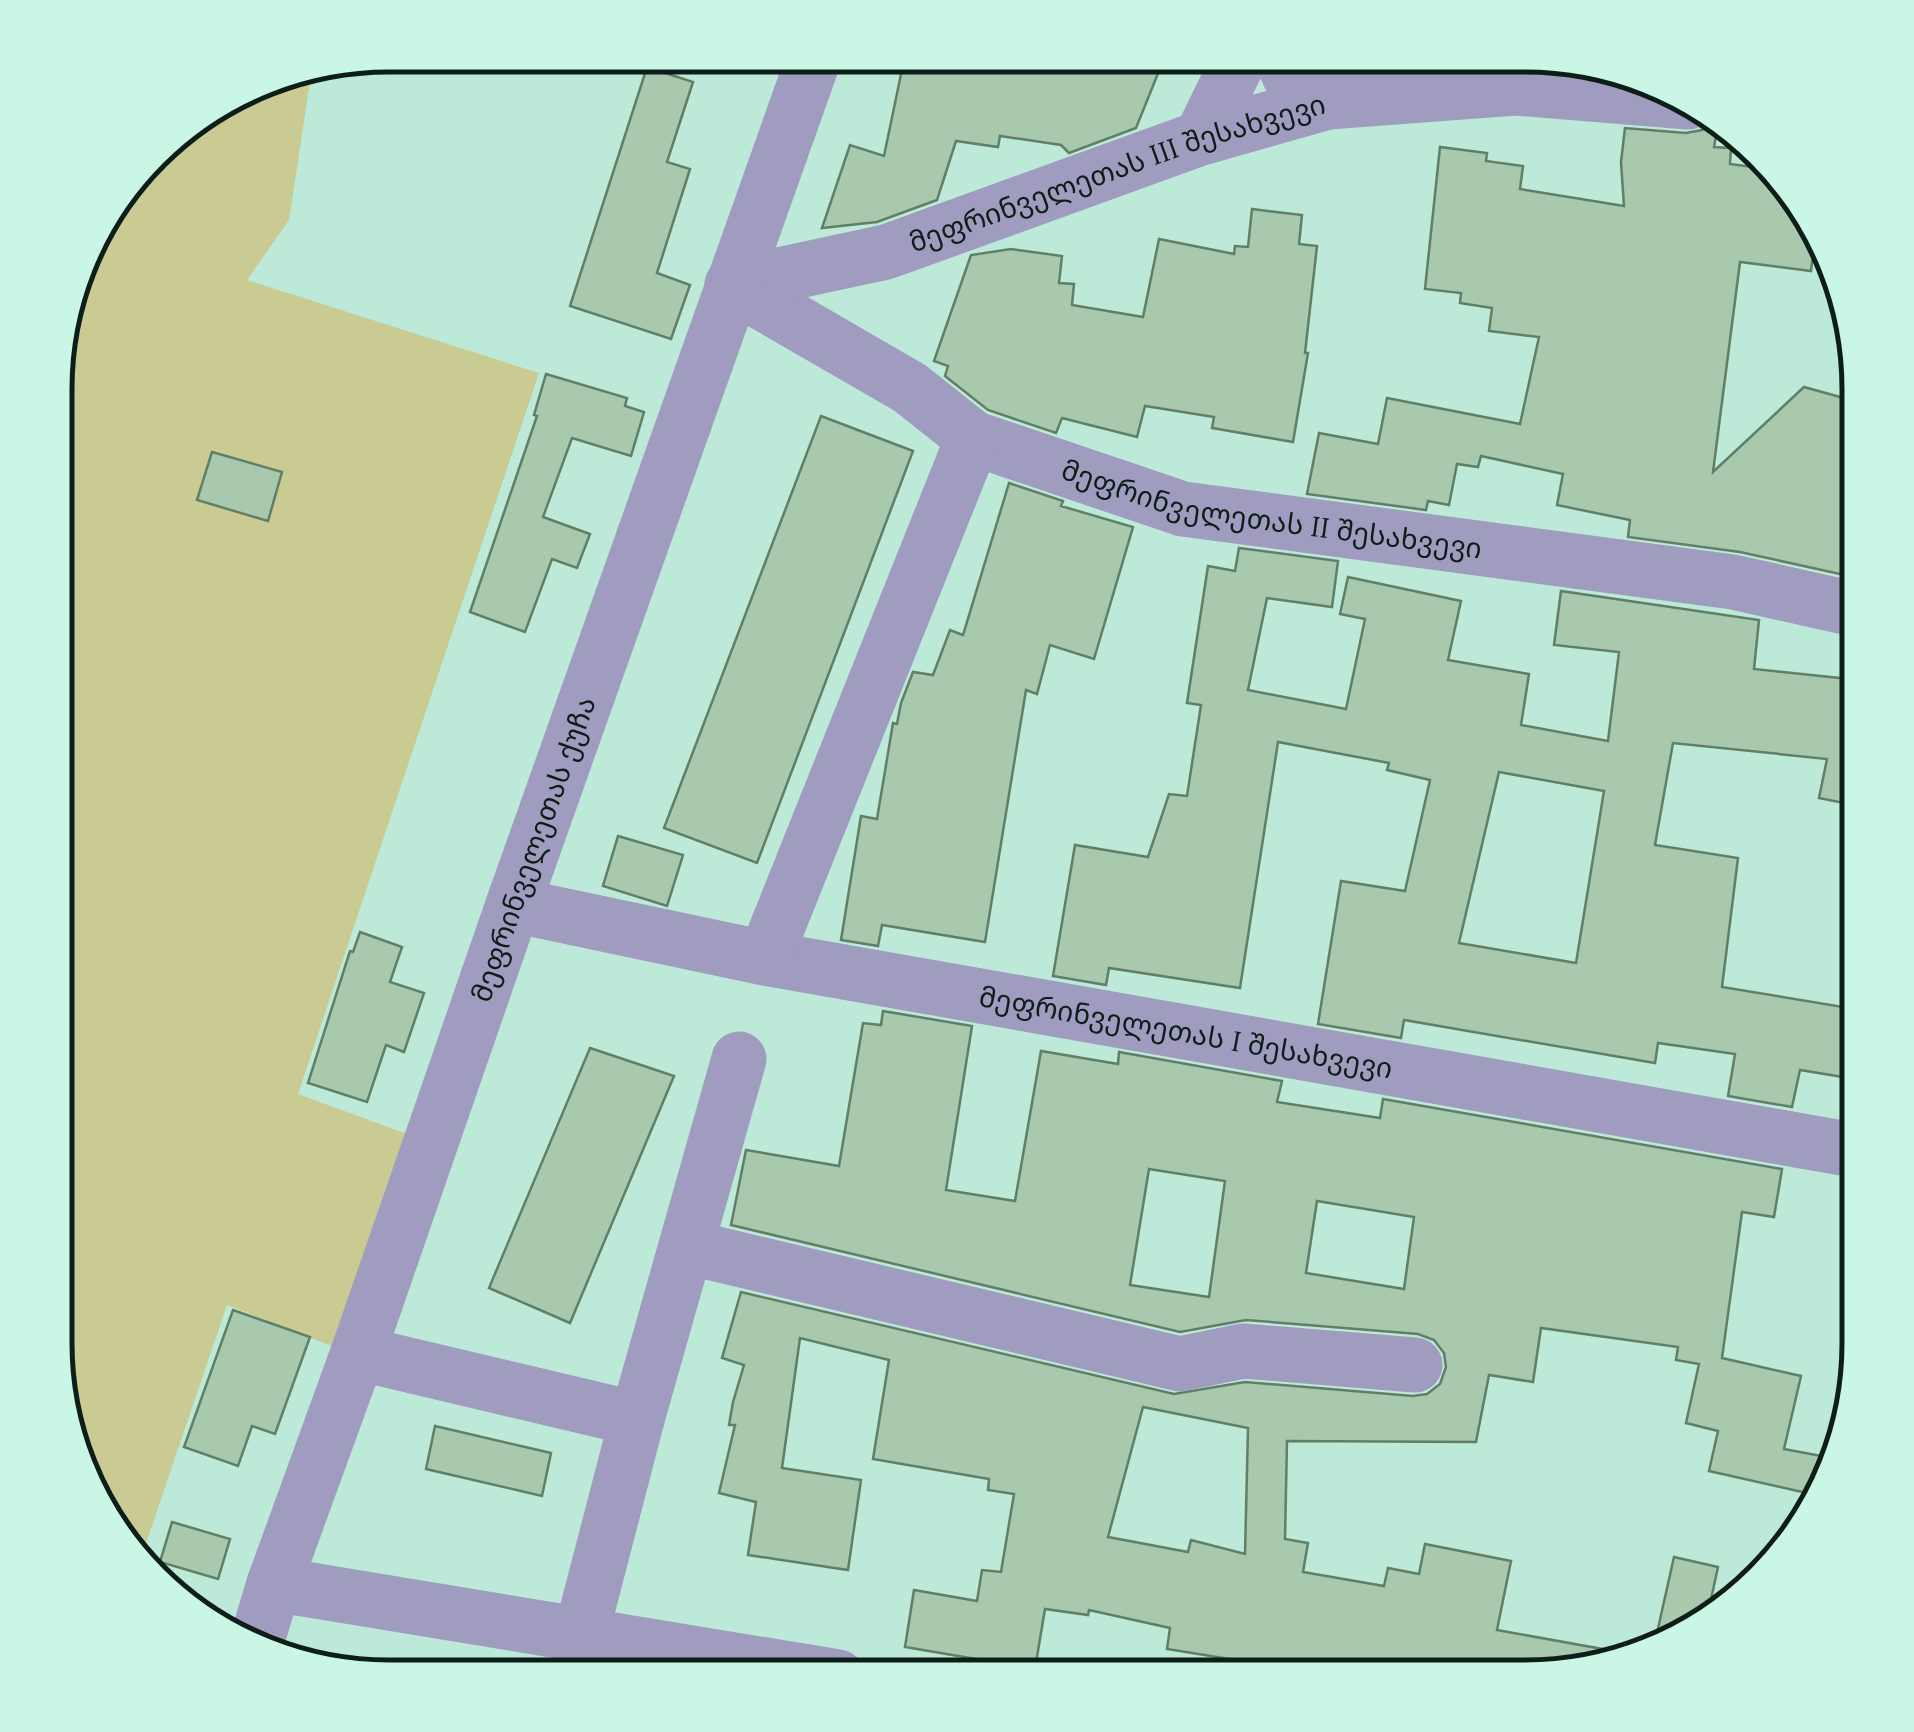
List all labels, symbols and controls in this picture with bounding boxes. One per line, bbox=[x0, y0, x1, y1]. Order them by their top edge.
street label: მეფრინველეთას III შესახვევი bbox=[904, 86, 1330, 260]
street label: მეფრინველეთას II შესახვევი bbox=[1057, 451, 1484, 567]
street label: მეფრინველეთას ქუჩა bbox=[463, 692, 604, 1007]
street label: მეფრინველეთას I შესახვევი bbox=[976, 978, 1395, 1086]

